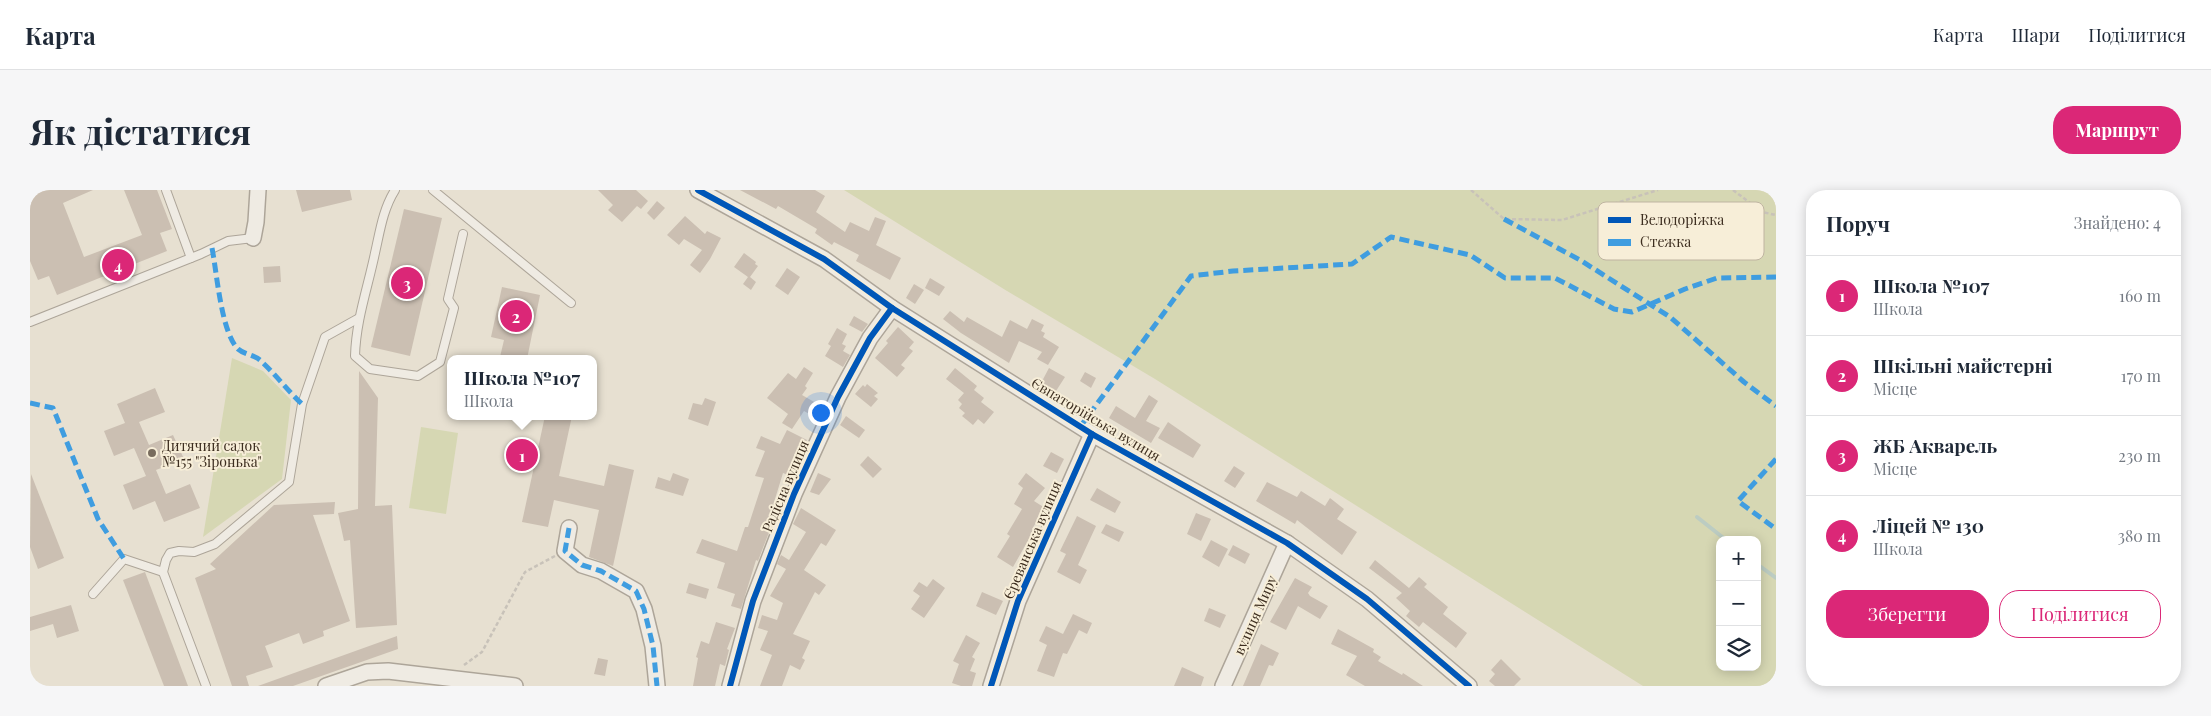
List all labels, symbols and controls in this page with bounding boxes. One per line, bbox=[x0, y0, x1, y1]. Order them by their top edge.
text: Карта bbox=[25, 19, 96, 51]
text: Карта bbox=[1933, 23, 1983, 47]
text: Шари bbox=[2011, 23, 2060, 47]
text: Поділитися bbox=[2088, 23, 2186, 47]
button: Маршрут bbox=[2053, 106, 2181, 154]
text: Як дістатися bbox=[30, 107, 251, 154]
legend bbox=[1598, 202, 1764, 260]
text: Поруч bbox=[1826, 209, 1890, 237]
text: Велодоріжка bbox=[1640, 210, 1724, 229]
text: Знайдено: 4 bbox=[2074, 212, 2161, 233]
text: Стежка bbox=[1640, 232, 1691, 251]
pin: 4 bbox=[102, 246, 134, 284]
pin: 3 bbox=[391, 264, 423, 302]
text: Школа №107 bbox=[1873, 272, 1990, 298]
text: 1 bbox=[1839, 285, 1845, 306]
text: 160 m bbox=[2119, 285, 2161, 306]
pin: 2 bbox=[500, 297, 532, 335]
text: Школа bbox=[1873, 298, 1923, 319]
text: Шкільні майстерні bbox=[1873, 352, 2053, 378]
popup bbox=[447, 355, 597, 420]
text: Школа №107 bbox=[464, 364, 580, 390]
text: 2 bbox=[1838, 365, 1846, 386]
text: 170 m bbox=[2121, 365, 2161, 386]
street label: Євпаторійська вулиця bbox=[1028, 373, 1165, 465]
text: Місце bbox=[1873, 378, 1917, 399]
text: Школа bbox=[464, 390, 513, 411]
your location bbox=[808, 400, 834, 426]
text: ЖБ Акварель bbox=[1873, 432, 1997, 458]
place label: Дитячий садок №155 "Зіронька" bbox=[162, 436, 262, 471]
pin: 1 bbox=[506, 436, 538, 474]
street label: Радісна вулиця bbox=[757, 437, 813, 535]
text: 3 bbox=[1838, 445, 1846, 466]
text: 230 m bbox=[2118, 445, 2161, 466]
marker: Дитячий садок №155 "Зіронька" bbox=[146, 447, 158, 459]
text: Місце bbox=[1873, 458, 1917, 479]
street label: Єреванська вулиця bbox=[999, 478, 1066, 602]
text: Ліцей № 130 bbox=[1873, 512, 1984, 538]
text: 4 bbox=[1838, 525, 1846, 546]
text: 380 m bbox=[2118, 525, 2161, 546]
map controls bbox=[1716, 536, 1761, 671]
button: + bbox=[1716, 536, 1761, 581]
text: Школа bbox=[1873, 538, 1923, 559]
street label: вулиця Миру bbox=[1229, 572, 1281, 658]
button: − bbox=[1716, 581, 1761, 626]
button: Зберегти bbox=[1826, 590, 1989, 638]
button: Поділитися bbox=[1999, 590, 2161, 638]
button: layers bbox=[1716, 626, 1761, 671]

